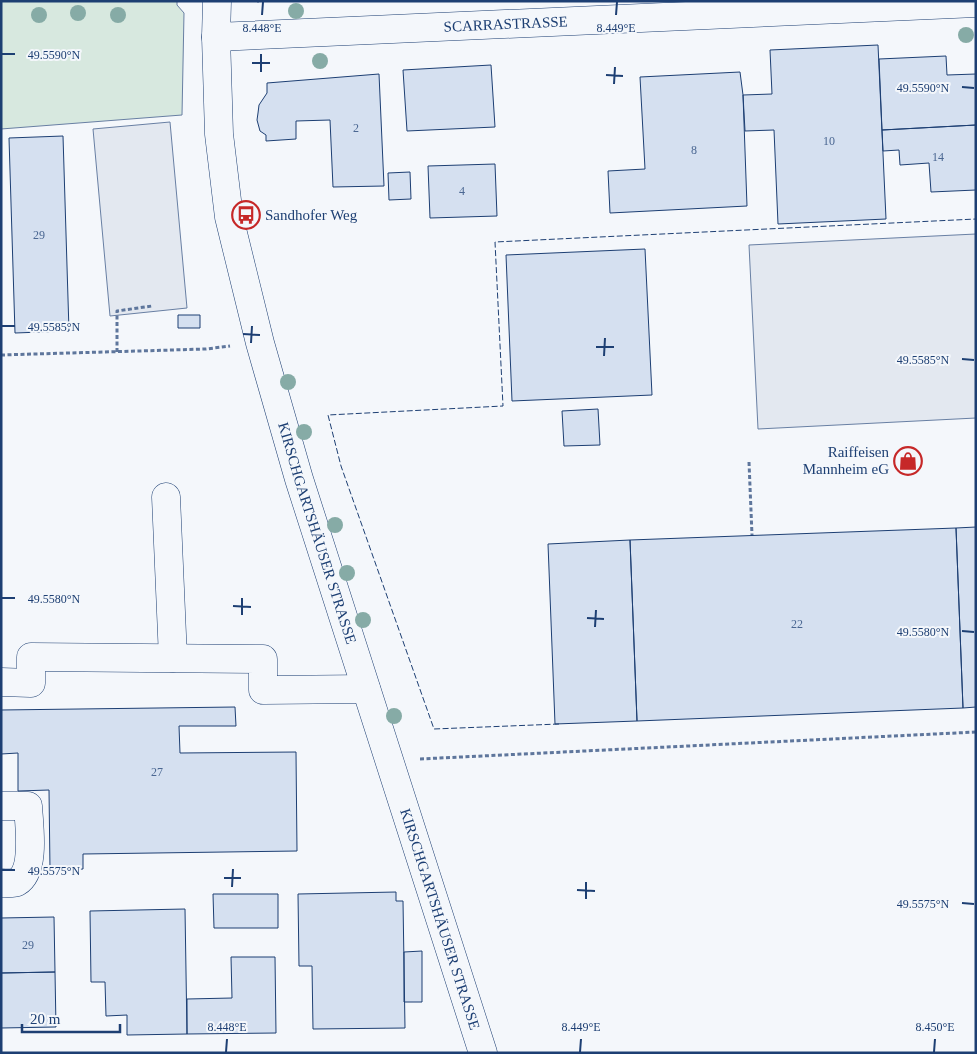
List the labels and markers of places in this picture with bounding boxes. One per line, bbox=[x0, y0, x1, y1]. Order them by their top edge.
bus stop icon: Sandhofer Weg bbox=[231, 200, 261, 230]
place label: Sandhofer Weg bbox=[265, 207, 358, 223]
place label: Raiffeisen Mannheim eG bbox=[803, 444, 889, 477]
shop icon: Raiffeisen Mannheim eG bbox=[893, 446, 923, 476]

